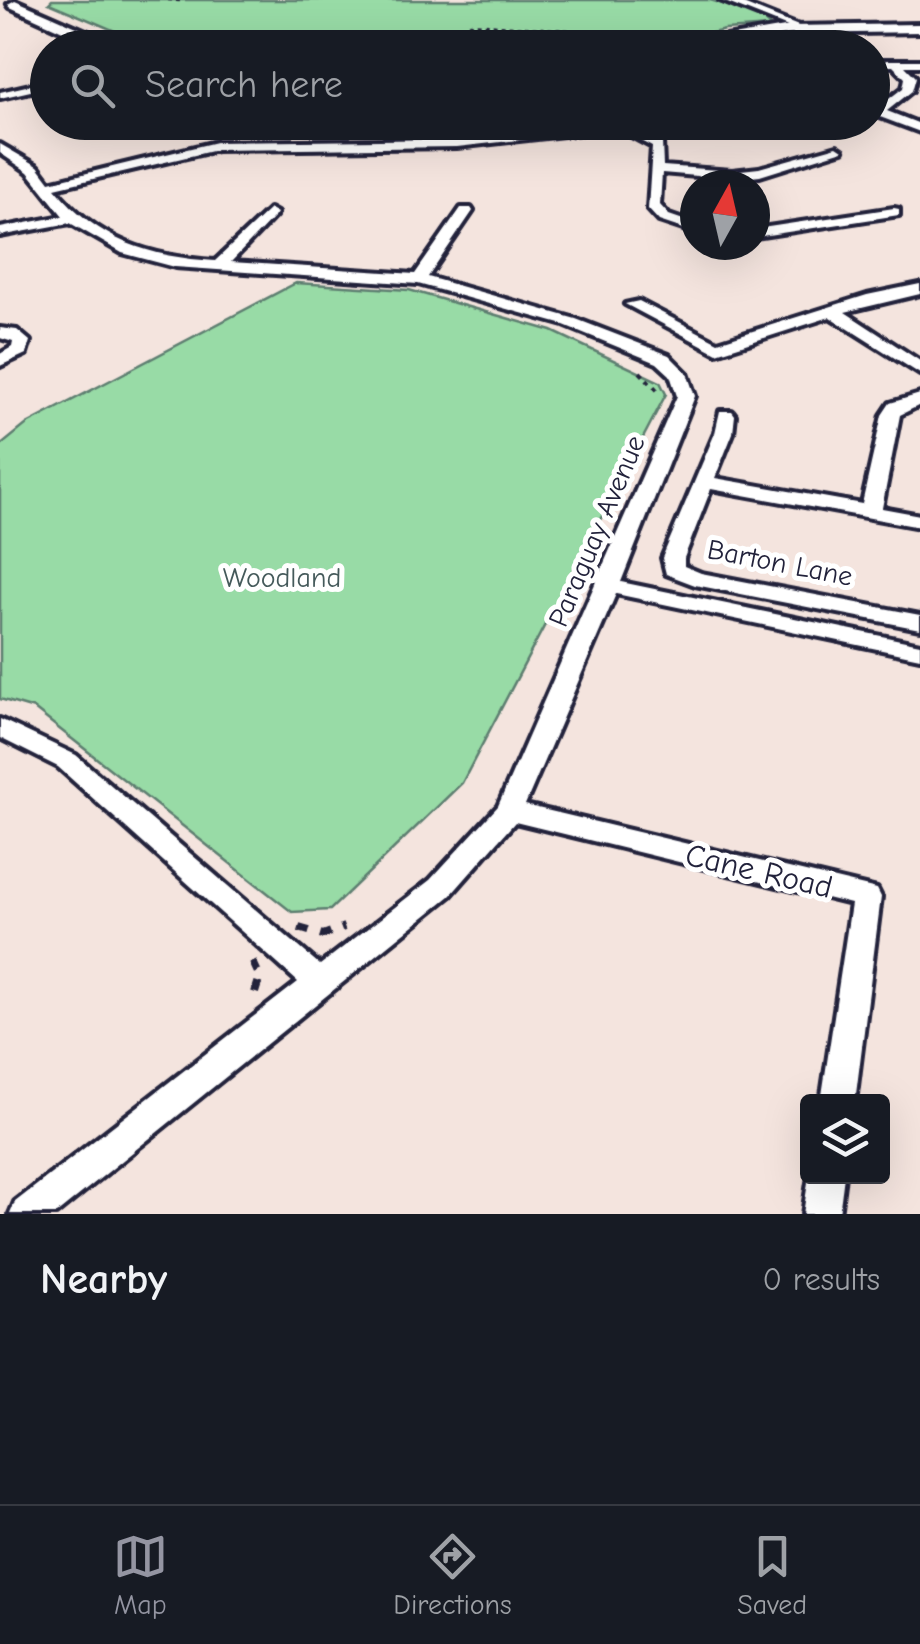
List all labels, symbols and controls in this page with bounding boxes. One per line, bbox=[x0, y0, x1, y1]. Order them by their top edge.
search box bbox=[30, 30, 890, 140]
icon: search bbox=[65, 58, 120, 113]
text: Search here bbox=[145, 63, 343, 107]
north arrow bbox=[680, 170, 770, 260]
street label: Paraguay Avenue bbox=[542, 431, 652, 631]
street label: Barton Lane bbox=[705, 533, 855, 593]
park label: Woodland bbox=[223, 562, 341, 594]
street label: Cane Road bbox=[682, 836, 836, 906]
map controls bbox=[800, 1094, 890, 1184]
button: layers bbox=[800, 1094, 890, 1184]
text: Nearby bbox=[40, 1255, 167, 1304]
text: 0 results bbox=[763, 1261, 880, 1298]
tab: Map bbox=[113, 1529, 168, 1621]
tab: Directions bbox=[393, 1529, 512, 1621]
tab: Saved bbox=[737, 1529, 807, 1621]

